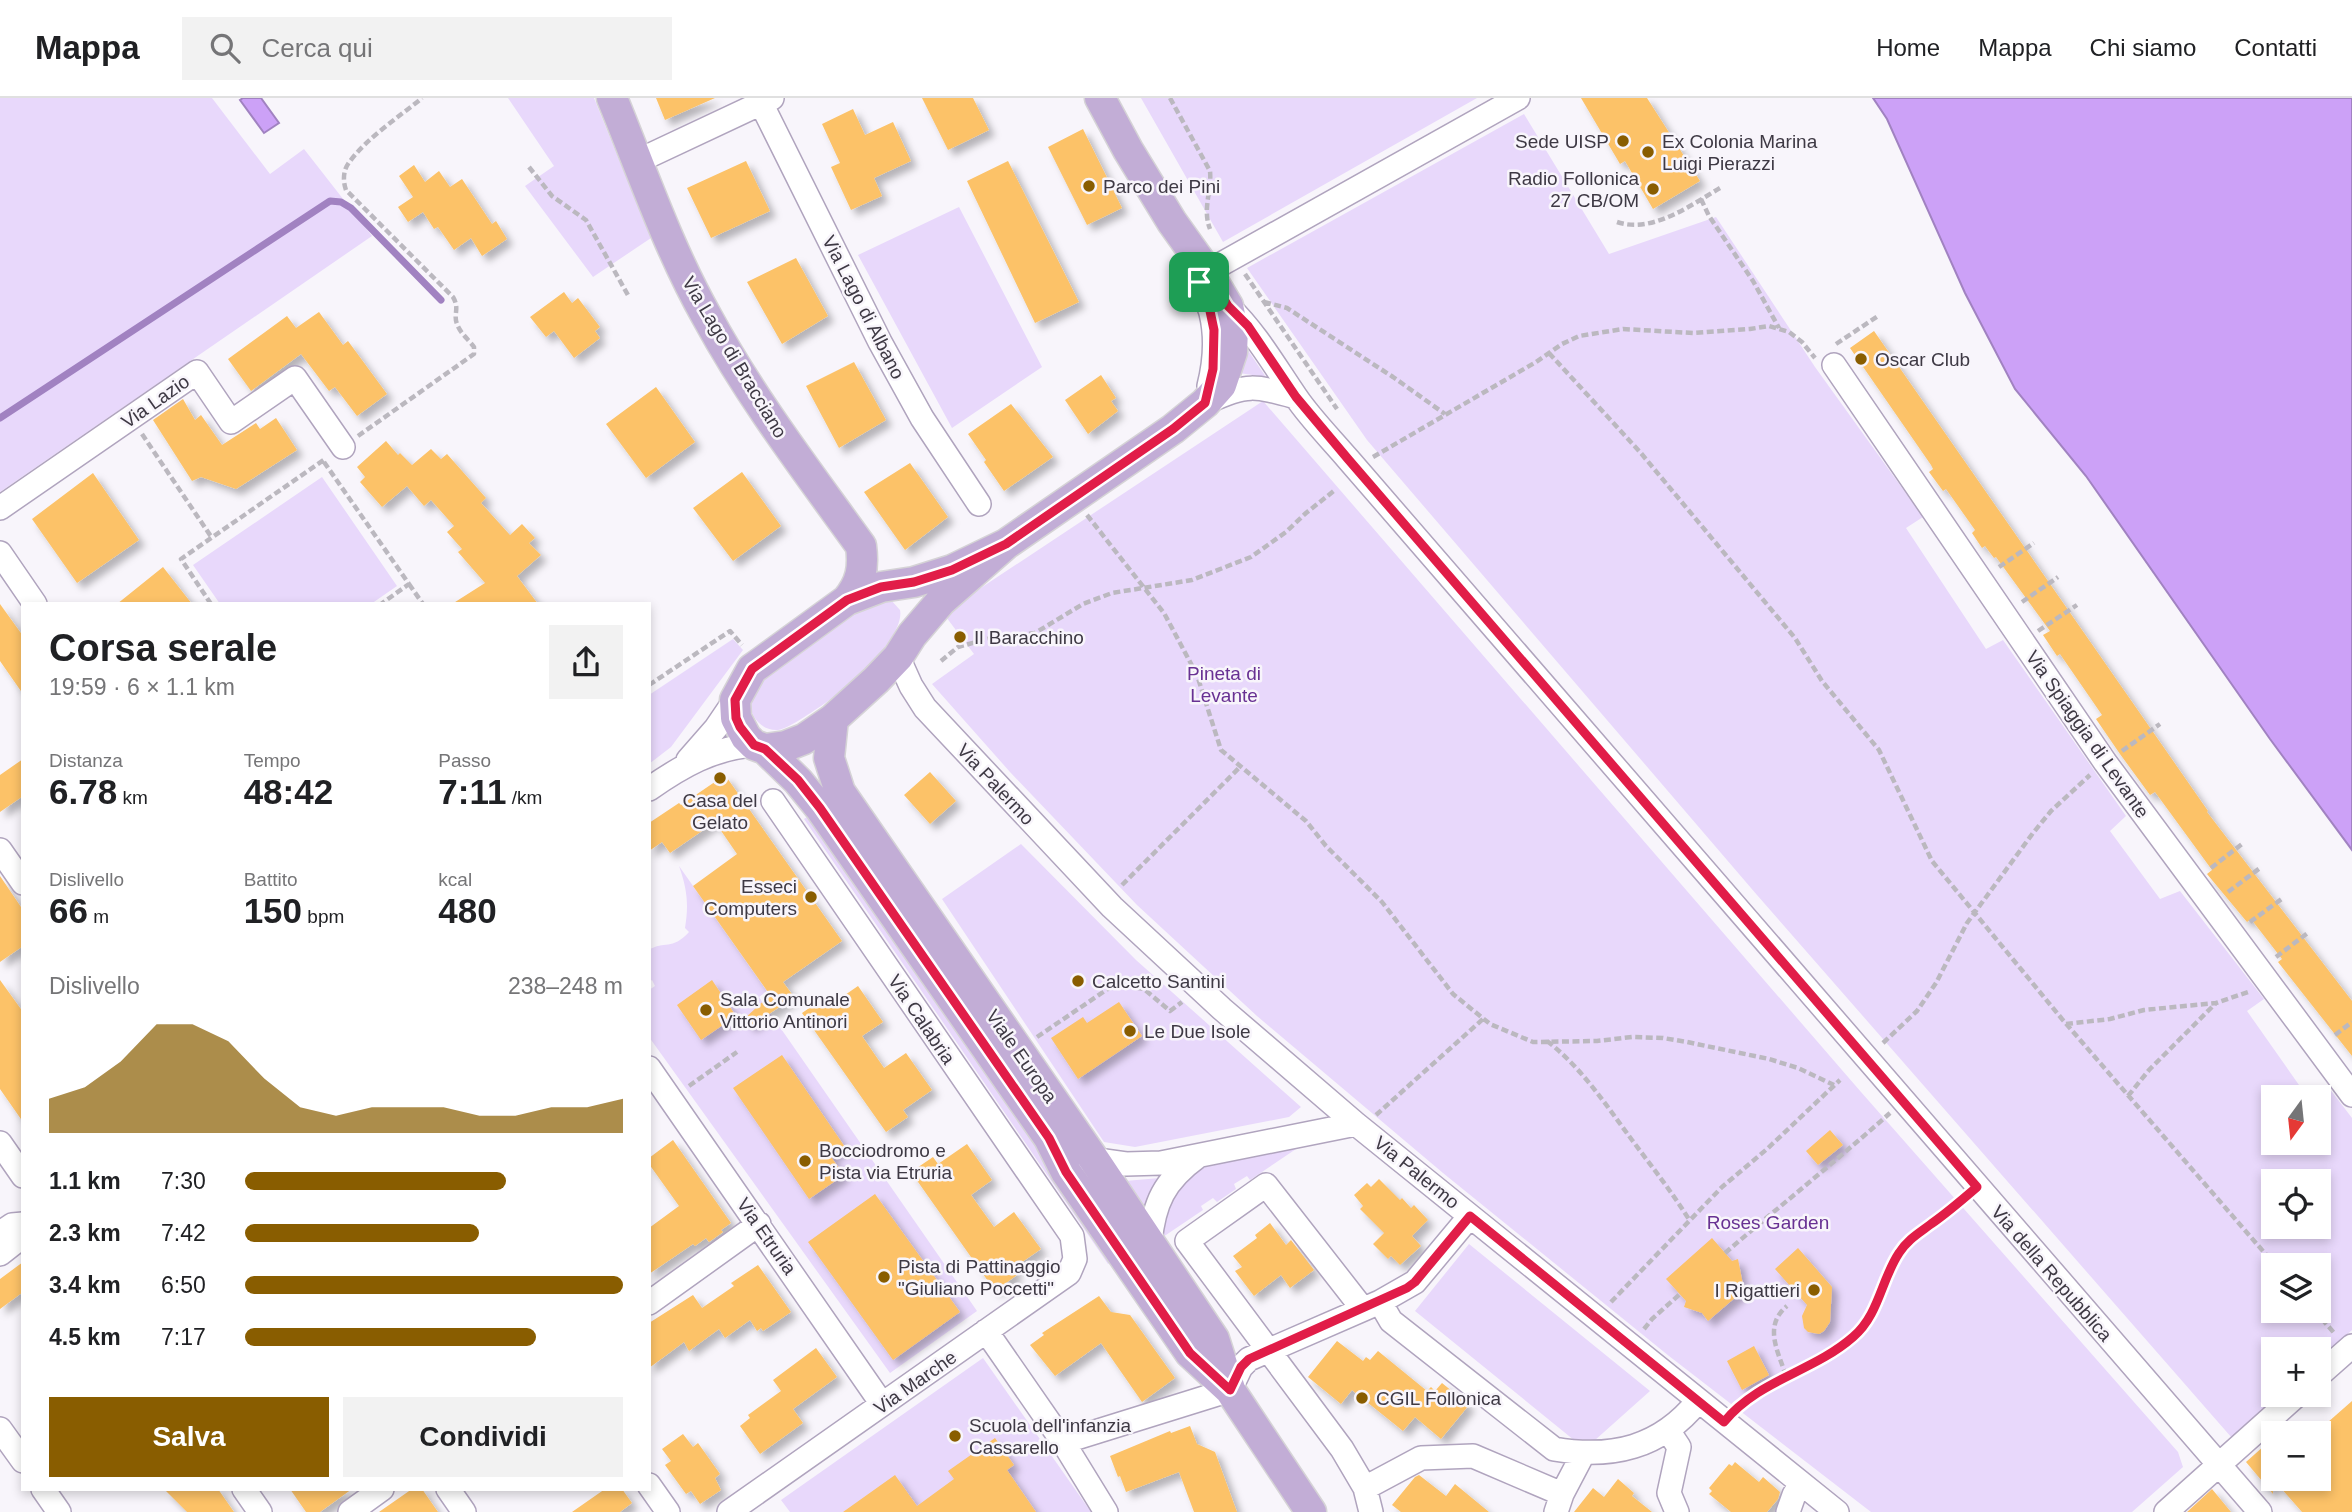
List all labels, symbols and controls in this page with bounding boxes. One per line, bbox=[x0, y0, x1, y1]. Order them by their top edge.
search box bbox=[182, 17, 672, 80]
text: Mappa bbox=[35, 29, 140, 66]
icon: search bbox=[206, 29, 244, 67]
text: Cerca qui bbox=[262, 33, 373, 63]
text: Home bbox=[1876, 34, 1940, 61]
text: Mappa bbox=[1978, 34, 2052, 61]
text: Chi siamo bbox=[2090, 34, 2196, 61]
text: Contatti bbox=[2234, 34, 2317, 61]
place label: Sede UISP bbox=[1515, 131, 1609, 152]
place label: Ex Colonia Marina Luigi Pierazzi bbox=[1662, 131, 1818, 174]
marker: Sede UISP bbox=[1615, 133, 1631, 149]
marker: Ex Colonia Marina Luigi Pierazzi bbox=[1640, 144, 1656, 160]
place label: Radio Follonica 27 CB/OM bbox=[1508, 168, 1639, 211]
place label: Parco dei Pini bbox=[1103, 176, 1220, 197]
marker: Parco dei Pini bbox=[1081, 178, 1097, 194]
marker: Radio Follonica 27 CB/OM bbox=[1645, 181, 1661, 197]
street label: Via Lago di Albano bbox=[818, 232, 909, 382]
pin bbox=[1169, 252, 1229, 312]
icon: arrive bbox=[1180, 263, 1218, 301]
street label: Via Lago di Bracciano bbox=[678, 273, 791, 442]
place label: Oscar Club bbox=[1875, 349, 1970, 370]
marker: Oscar Club bbox=[1853, 351, 1869, 367]
street label: Via Lazio bbox=[117, 370, 193, 432]
button: share bbox=[549, 625, 623, 699]
text: Corsa serale bbox=[49, 627, 277, 669]
place label: Il Baracchino bbox=[974, 627, 1084, 648]
marker: Il Baracchino bbox=[952, 629, 968, 645]
street label: Via Spiaggia di Levante bbox=[2022, 647, 2153, 822]
park label: Pineta di Levante bbox=[1187, 663, 1261, 706]
text: 19:59 · 6 × 1.1 km bbox=[49, 674, 235, 700]
street label: Via Palermo bbox=[953, 739, 1038, 829]
text: Distanza bbox=[49, 750, 123, 771]
text: Tempo bbox=[244, 750, 301, 771]
text: Passo bbox=[438, 750, 491, 771]
marker: Casa del Gelato bbox=[712, 770, 728, 786]
text: 6.78 bbox=[49, 772, 117, 811]
text: 48:42 bbox=[244, 772, 333, 811]
text: 7:11 bbox=[438, 772, 506, 811]
text: km bbox=[117, 787, 148, 808]
text: /km bbox=[506, 787, 542, 808]
place label: Casa del Gelato bbox=[683, 790, 758, 833]
text: Dislivello bbox=[49, 869, 124, 890]
text: Battito bbox=[244, 869, 298, 890]
text: kcal bbox=[438, 869, 472, 890]
place label: Esseci Computers bbox=[704, 876, 797, 919]
marker: Esseci Computers bbox=[803, 889, 819, 905]
text: 66 bbox=[49, 891, 88, 930]
text: 150 bbox=[244, 891, 302, 930]
text: 480 bbox=[438, 891, 497, 930]
text: m bbox=[88, 906, 109, 927]
text: bpm bbox=[302, 906, 344, 927]
street label: Via Calabria bbox=[884, 971, 959, 1068]
place label: Calcetto Santini bbox=[1092, 971, 1225, 992]
text: Dislivello bbox=[49, 973, 140, 999]
text: 238–248 m bbox=[508, 973, 623, 999]
marker: Calcetto Santini bbox=[1070, 973, 1086, 989]
place label: Sala Comunale Vittorio Antinori bbox=[720, 989, 850, 1032]
marker: Sala Comunale Vittorio Antinori bbox=[698, 1002, 714, 1018]
street label: Viale Europa bbox=[982, 1006, 1062, 1107]
place label: Le Due Isole bbox=[1144, 1021, 1251, 1042]
marker: Le Due Isole bbox=[1122, 1023, 1138, 1039]
north arrow bbox=[2261, 1085, 2331, 1155]
map controls bbox=[2261, 1085, 2331, 1491]
street label: Via Palermo bbox=[1370, 1132, 1463, 1213]
place label: Bocciodromo e Pista via Etruria bbox=[819, 1140, 952, 1183]
marker: Bocciodromo e Pista via Etruria bbox=[797, 1153, 813, 1169]
text: 1.1 km bbox=[49, 1168, 121, 1194]
text: 7:30 bbox=[161, 1168, 206, 1194]
button: locate bbox=[2261, 1169, 2331, 1239]
street label: Via Etruria bbox=[733, 1194, 801, 1279]
street label: Via della Repubblica bbox=[1987, 1201, 2117, 1346]
park label: Roses Garden bbox=[1707, 1212, 1829, 1233]
text: 2.3 km bbox=[49, 1220, 121, 1246]
text: 7:42 bbox=[161, 1220, 206, 1246]
button: layers bbox=[2261, 1253, 2331, 1323]
place label: Pista di Pattinaggio "Giuliano Poccetti" bbox=[898, 1256, 1061, 1299]
marker: Pista di Pattinaggio "Giuliano Poccetti" bbox=[876, 1269, 892, 1285]
text: 3.4 km bbox=[49, 1272, 121, 1298]
text: 6:50 bbox=[161, 1272, 206, 1298]
place label: I Rigattieri bbox=[1714, 1280, 1800, 1301]
marker: I Rigattieri bbox=[1806, 1282, 1822, 1298]
text: 4.5 km bbox=[49, 1324, 121, 1350]
text: 7:17 bbox=[161, 1324, 206, 1350]
button: + bbox=[2261, 1337, 2331, 1407]
street label: Via Marche bbox=[870, 1346, 961, 1418]
place label: CGIL Follonica bbox=[1376, 1388, 1501, 1409]
marker: CGIL Follonica bbox=[1354, 1390, 1370, 1406]
button: Salva bbox=[49, 1397, 329, 1477]
button: Condividi bbox=[343, 1397, 623, 1477]
place label: Scuola dell'infanzia Cassarello bbox=[969, 1415, 1131, 1458]
button: − bbox=[2261, 1421, 2331, 1491]
marker: Scuola dell'infanzia Cassarello bbox=[947, 1428, 963, 1444]

